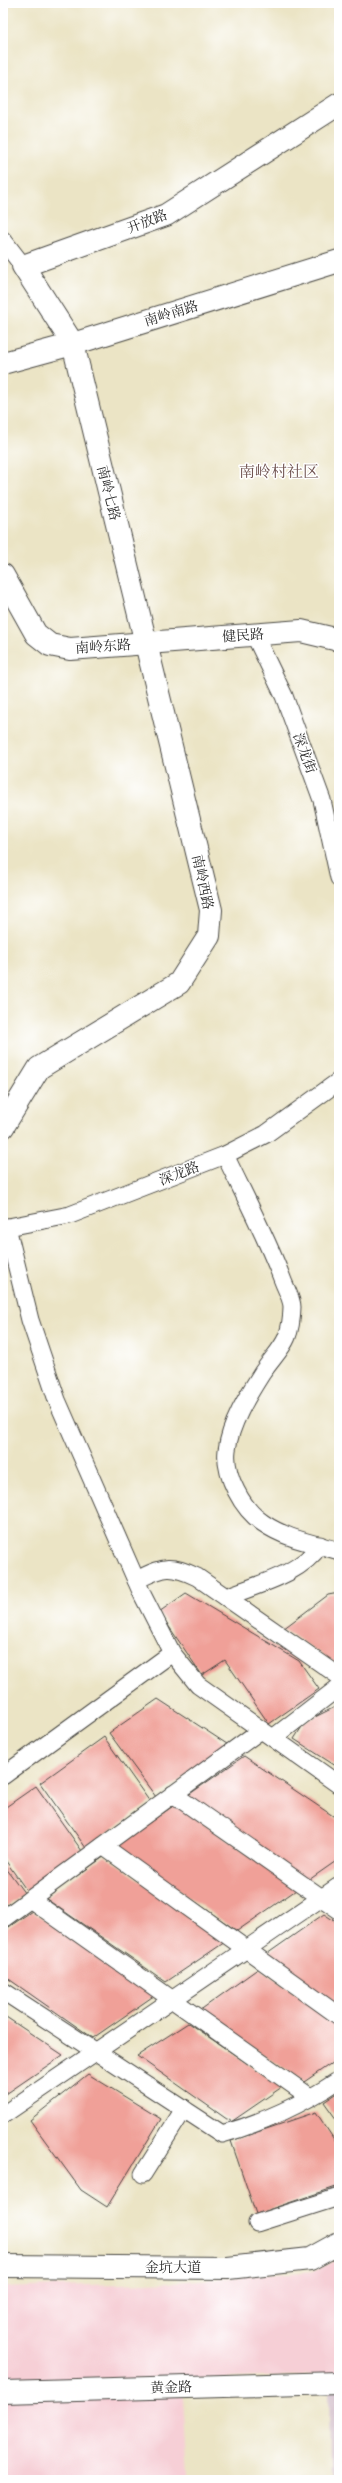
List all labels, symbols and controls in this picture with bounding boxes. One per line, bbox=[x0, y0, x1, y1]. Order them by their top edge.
street label: 开放路 bbox=[124, 205, 170, 237]
street label: 南岭南路 bbox=[142, 296, 200, 330]
district label: 南岭村社区 bbox=[239, 461, 319, 482]
street label: 南岭七路 bbox=[93, 464, 125, 522]
street label: 健民路 bbox=[221, 625, 265, 645]
street label: 南岭东路 bbox=[74, 635, 132, 657]
street label: 深龙街 bbox=[289, 730, 321, 776]
street label: 南岭西路 bbox=[188, 853, 218, 911]
street label: 深龙路 bbox=[156, 1157, 202, 1189]
street label: 金坑大道 bbox=[145, 2258, 201, 2276]
street label: 黄金路 bbox=[150, 2377, 192, 2397]

